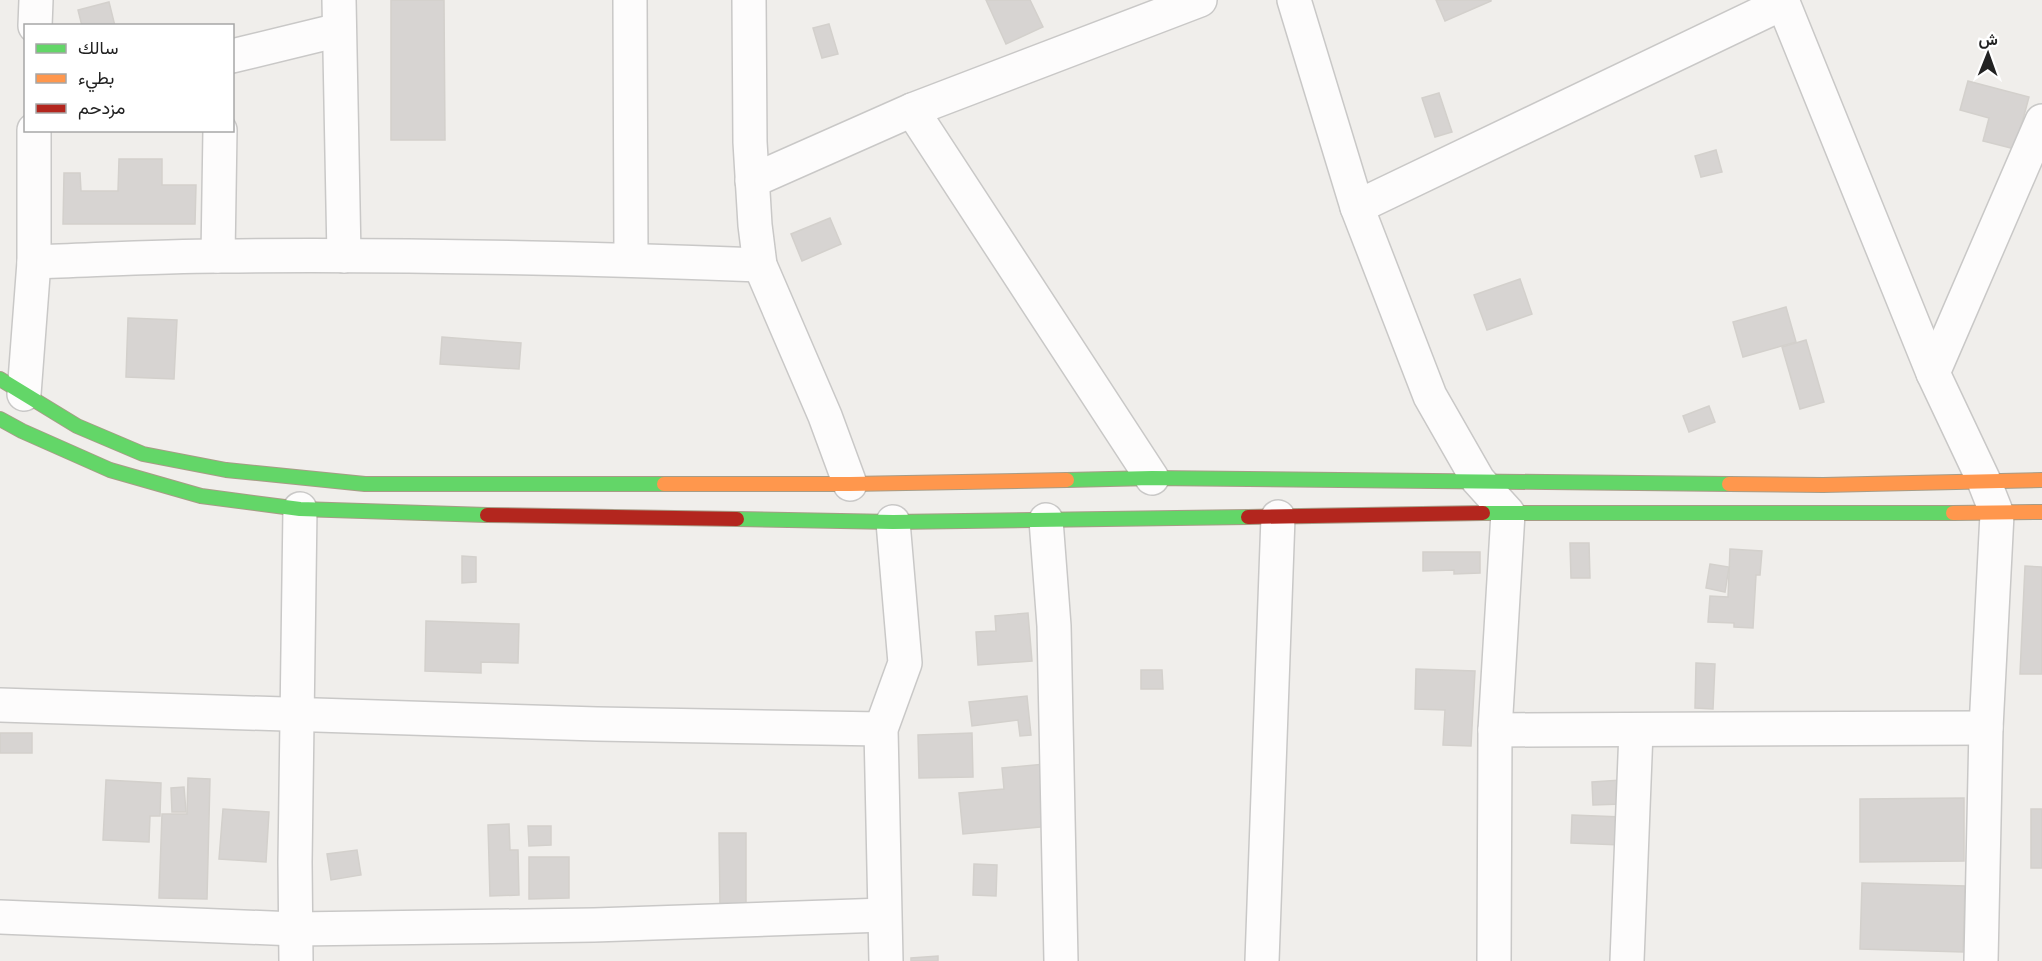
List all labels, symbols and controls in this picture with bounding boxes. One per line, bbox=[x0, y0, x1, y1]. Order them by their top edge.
legend bbox=[24, 24, 234, 132]
north arrow bbox=[1958, 24, 2018, 84]
text: ش bbox=[1978, 28, 1998, 50]
text: سالك bbox=[78, 35, 118, 59]
text: بطيء bbox=[78, 65, 114, 93]
text: مزدحم bbox=[78, 95, 125, 120]

